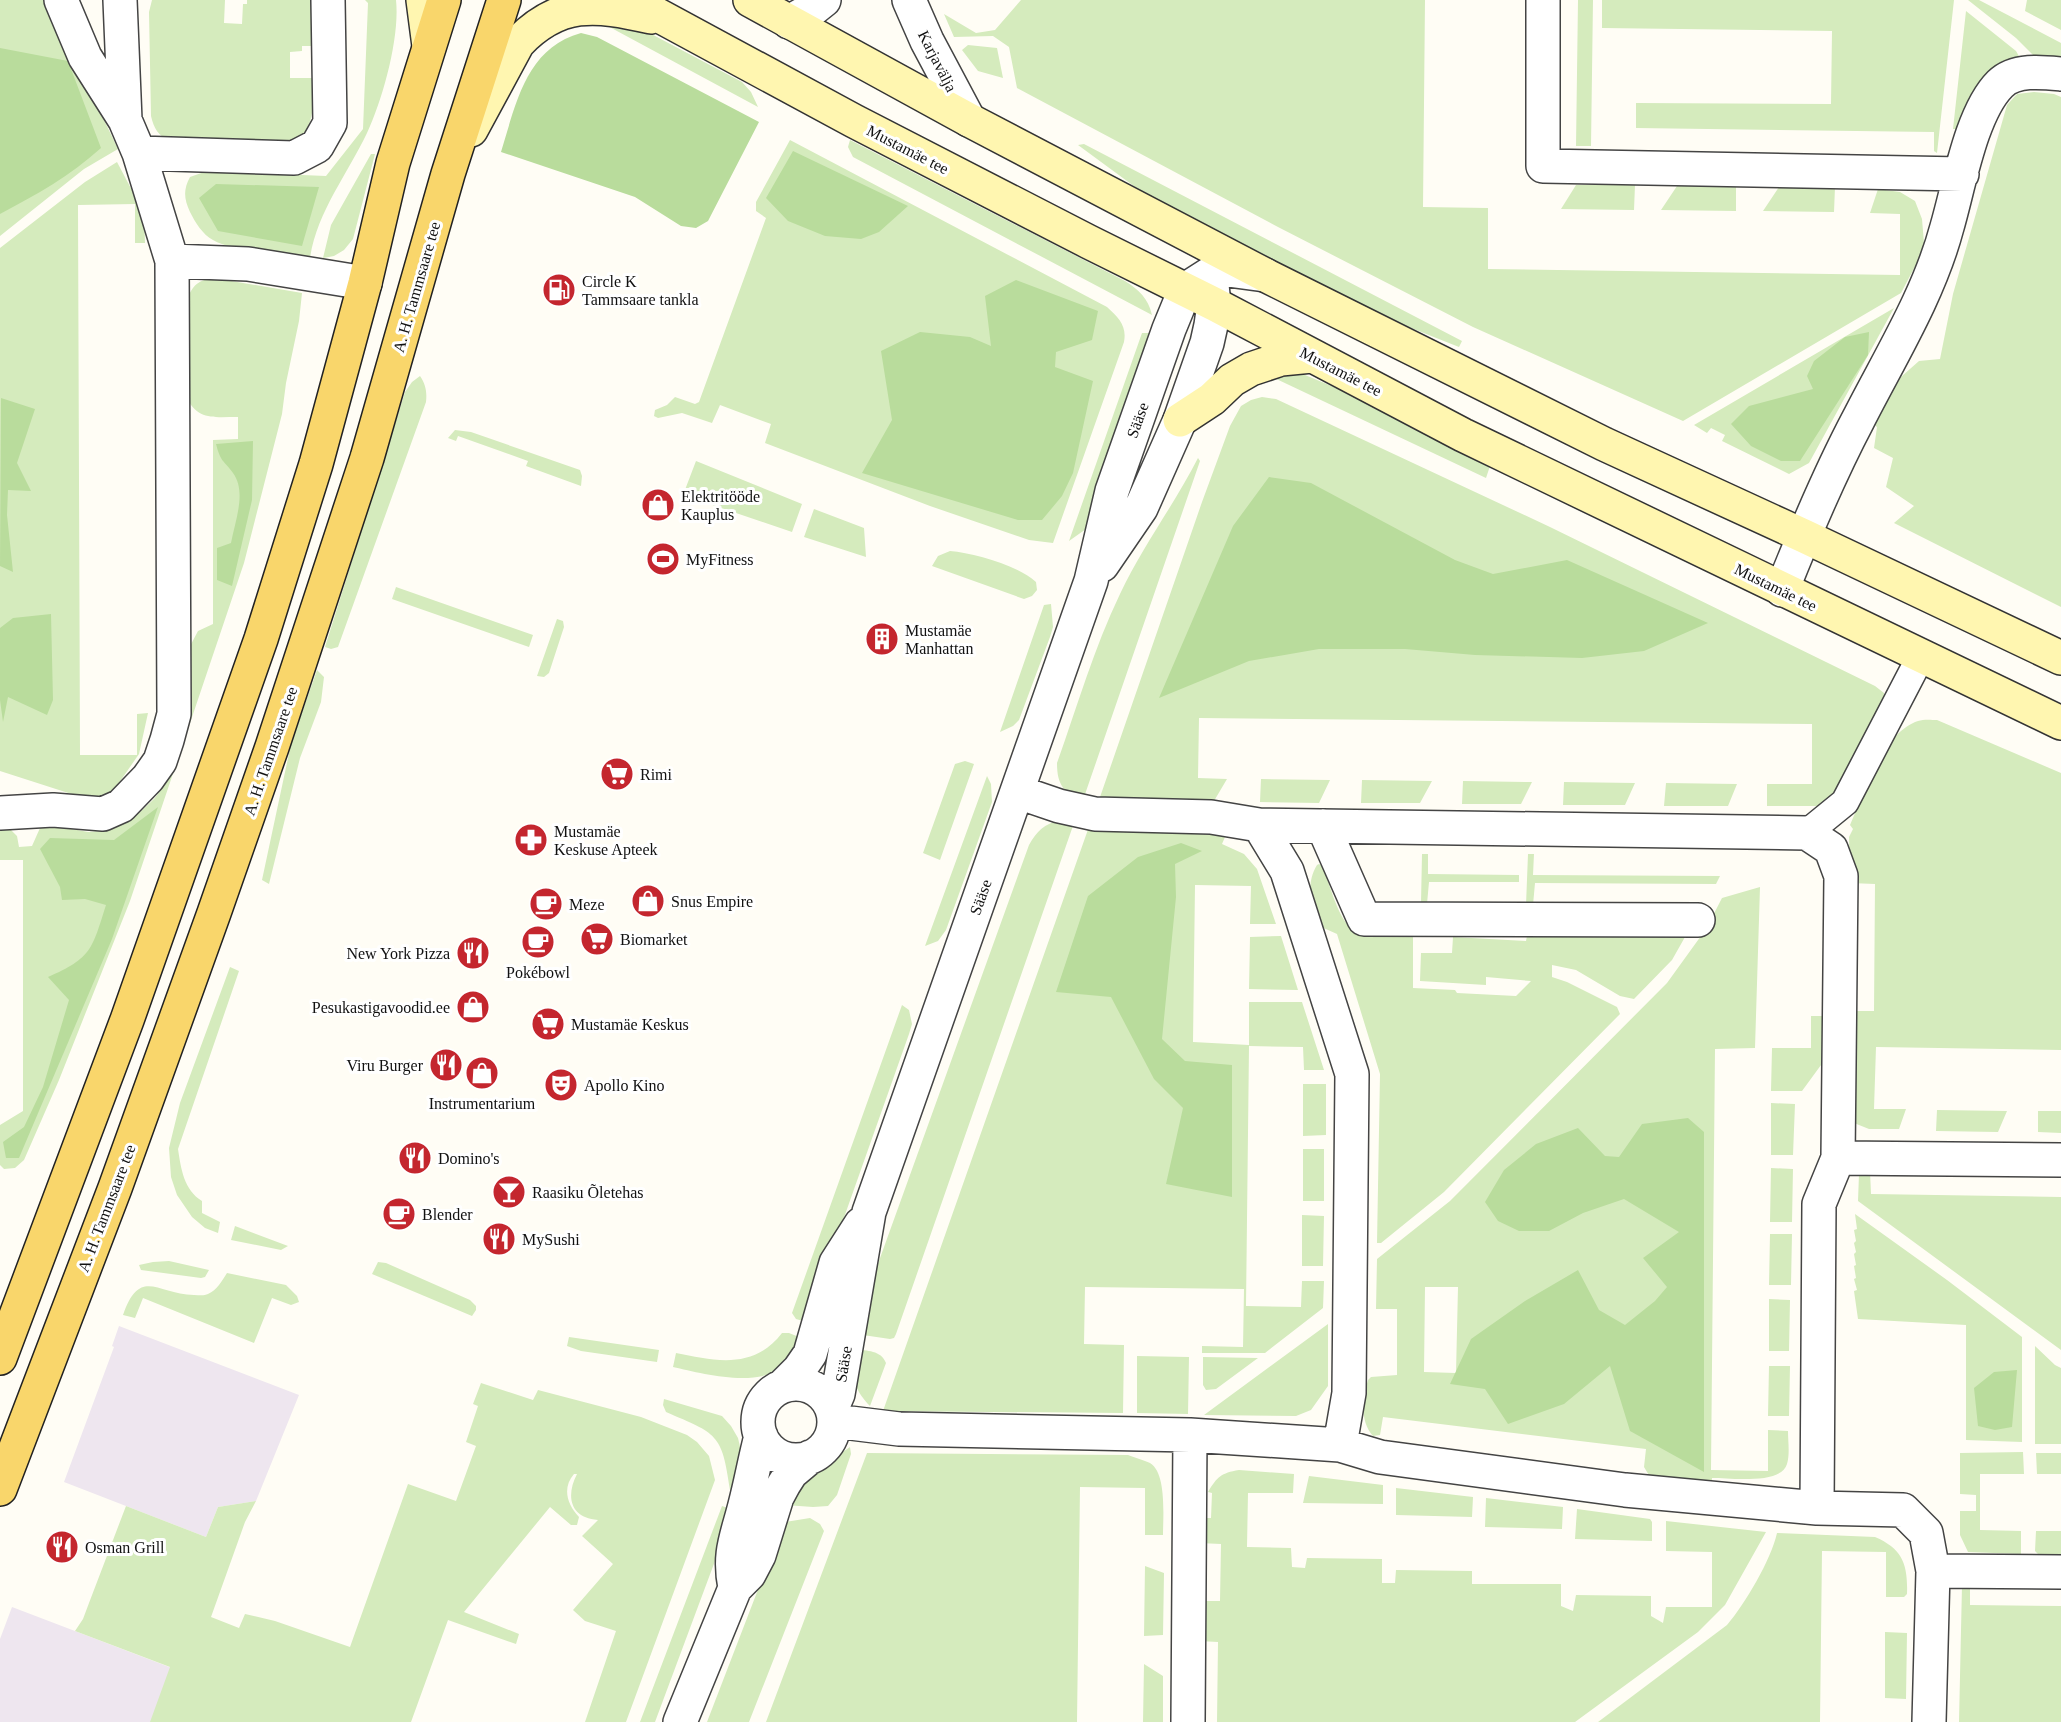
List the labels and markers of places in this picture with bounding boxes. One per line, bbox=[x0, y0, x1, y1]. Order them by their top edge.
fuel station icon: Circle K Tammsaare tankla bbox=[541, 272, 577, 308]
place label: Circle K Tammsaare tankla bbox=[582, 273, 699, 308]
shop icon: Elektritööde Kauplus bbox=[640, 487, 676, 523]
place label: Elektritööde Kauplus bbox=[681, 488, 760, 524]
sports icon: MyFitness bbox=[645, 541, 681, 577]
place label: MyFitness bbox=[686, 551, 754, 569]
building icon: Mustamäe Manhattan bbox=[864, 621, 900, 657]
place label: Mustamäe Manhattan bbox=[905, 622, 973, 657]
supermarket icon: Rimi bbox=[599, 756, 635, 792]
place label: Rimi bbox=[640, 766, 673, 783]
pharmacy icon: Mustamäe Keskuse Apteek bbox=[513, 822, 549, 858]
place label: Mustamäe Keskuse Apteek bbox=[554, 823, 658, 859]
shop icon: Snus Empire bbox=[630, 883, 666, 919]
cafe icon: Meze bbox=[528, 886, 564, 922]
place label: Snus Empire bbox=[671, 893, 753, 911]
place label: Meze bbox=[569, 896, 605, 913]
supermarket icon: Biomarket bbox=[579, 921, 615, 957]
cafe icon: Pokébowl bbox=[520, 924, 556, 960]
place label: Biomarket bbox=[620, 931, 688, 948]
restaurant icon: New York Pizza bbox=[455, 935, 491, 971]
place label: New York Pizza bbox=[346, 945, 450, 962]
place label: Pokébowl bbox=[506, 964, 571, 981]
shop icon: Pesukastigavoodid.ee bbox=[455, 989, 491, 1025]
place label: Pesukastigavoodid.ee bbox=[312, 999, 450, 1017]
supermarket icon: Mustamäe Keskus bbox=[530, 1006, 566, 1042]
place label: Mustamäe Keskus bbox=[571, 1016, 689, 1033]
restaurant icon: Viru Burger bbox=[428, 1047, 464, 1083]
shop icon: Instrumentarium bbox=[464, 1055, 500, 1091]
place label: Viru Burger bbox=[346, 1057, 424, 1075]
theatre icon: Apollo Kino bbox=[543, 1067, 579, 1103]
place label: Apollo Kino bbox=[584, 1077, 664, 1095]
place label: Instrumentarium bbox=[429, 1095, 536, 1112]
restaurant icon: Domino's bbox=[397, 1140, 433, 1176]
place label: Domino's bbox=[438, 1150, 500, 1167]
bar icon: Raasiku Õletehas bbox=[491, 1174, 527, 1210]
place label: Raasiku Õletehas bbox=[532, 1184, 644, 1201]
cafe icon: Blender bbox=[381, 1196, 417, 1232]
place label: Blender bbox=[422, 1206, 473, 1223]
restaurant icon: MySushi bbox=[481, 1221, 517, 1257]
place label: MySushi bbox=[522, 1231, 580, 1249]
restaurant icon: Osman Grill bbox=[44, 1529, 80, 1565]
place label: Osman Grill bbox=[85, 1539, 165, 1556]

